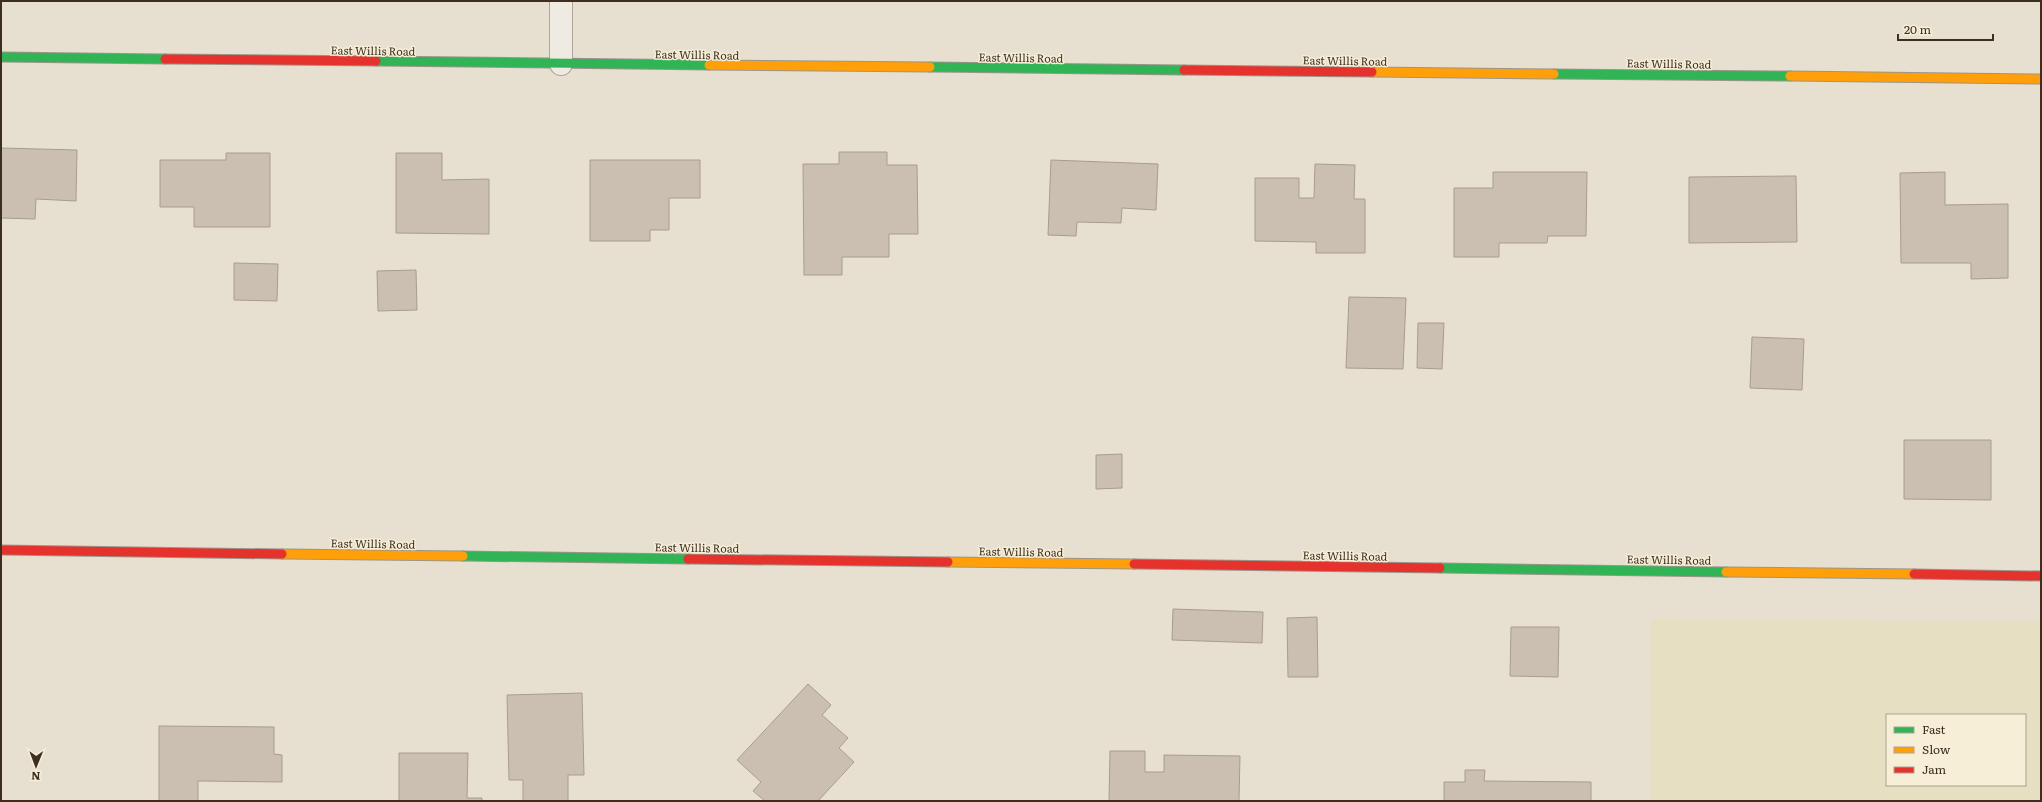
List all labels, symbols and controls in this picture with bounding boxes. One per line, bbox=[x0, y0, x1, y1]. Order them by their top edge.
scale bar bbox=[1898, 16, 1993, 42]
text: 20 m bbox=[1904, 20, 1931, 38]
street label: East Willis Road bbox=[331, 41, 416, 59]
street label: East Willis Road bbox=[655, 45, 740, 63]
street label: East Willis Road bbox=[979, 48, 1064, 66]
street label: East Willis Road bbox=[1303, 51, 1388, 69]
street label: East Willis Road bbox=[1627, 54, 1712, 72]
street label: East Willis Road bbox=[331, 534, 416, 552]
street label: East Willis Road bbox=[655, 538, 740, 556]
street label: East Willis Road bbox=[979, 542, 1064, 560]
street label: East Willis Road bbox=[1303, 546, 1388, 564]
street label: East Willis Road bbox=[1627, 550, 1712, 568]
legend bbox=[1886, 714, 2026, 786]
text: Fast bbox=[1922, 720, 1946, 738]
text: Slow bbox=[1922, 740, 1951, 758]
north arrow bbox=[16, 746, 56, 786]
text: Jam bbox=[1922, 760, 1947, 778]
text: N bbox=[31, 769, 41, 785]

